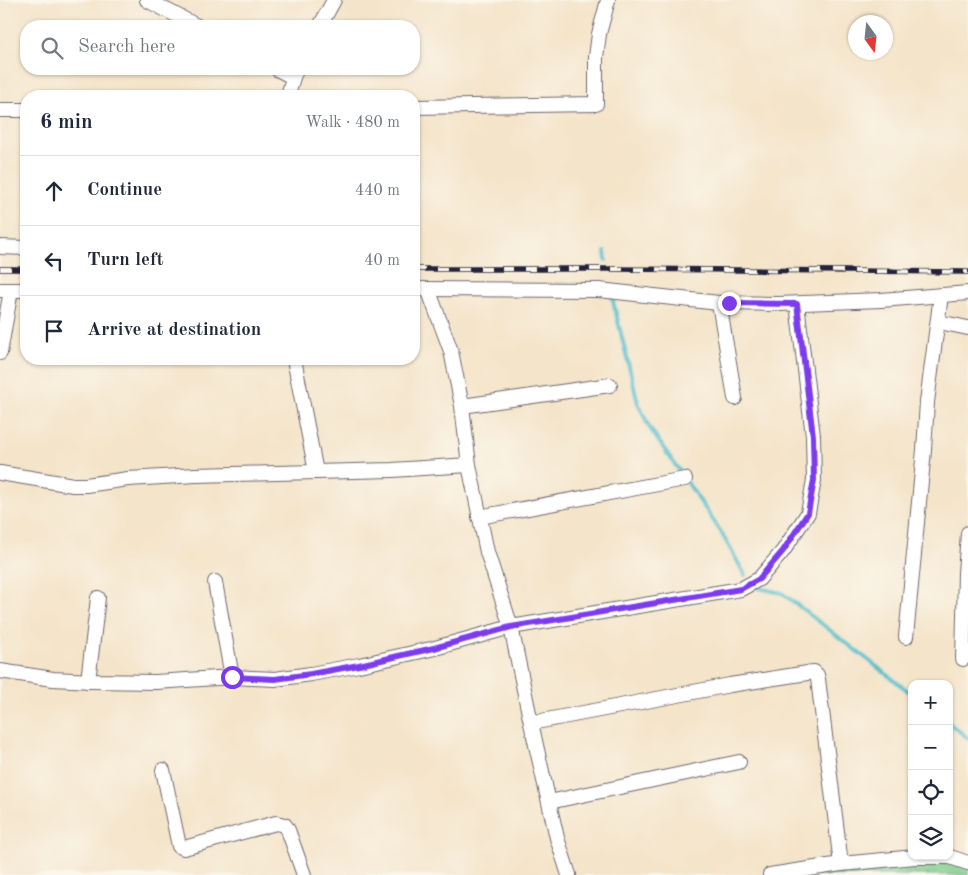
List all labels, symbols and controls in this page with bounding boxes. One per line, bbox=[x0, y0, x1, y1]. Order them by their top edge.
north arrow bbox=[848, 15, 893, 60]
search box bbox=[20, 20, 420, 75]
icon: search bbox=[38, 34, 66, 62]
text: Search here bbox=[78, 38, 175, 57]
text: 6 min bbox=[40, 112, 93, 133]
text: Walk · 480 m bbox=[305, 115, 400, 131]
icon: ahead bbox=[40, 177, 68, 205]
text: Continue bbox=[87, 181, 162, 200]
text: 440 m bbox=[355, 183, 400, 199]
icon: left bbox=[40, 247, 68, 275]
text: Turn left bbox=[87, 251, 164, 270]
text: 40 m bbox=[364, 253, 400, 269]
route end bbox=[718, 292, 741, 315]
icon: arrive bbox=[40, 317, 68, 345]
text: Arrive at destination bbox=[87, 321, 261, 340]
route start bbox=[221, 666, 244, 689]
map controls bbox=[908, 680, 953, 860]
button: + bbox=[908, 680, 953, 725]
button: − bbox=[908, 725, 953, 770]
button: locate bbox=[908, 770, 953, 815]
button: layers bbox=[908, 815, 953, 860]

